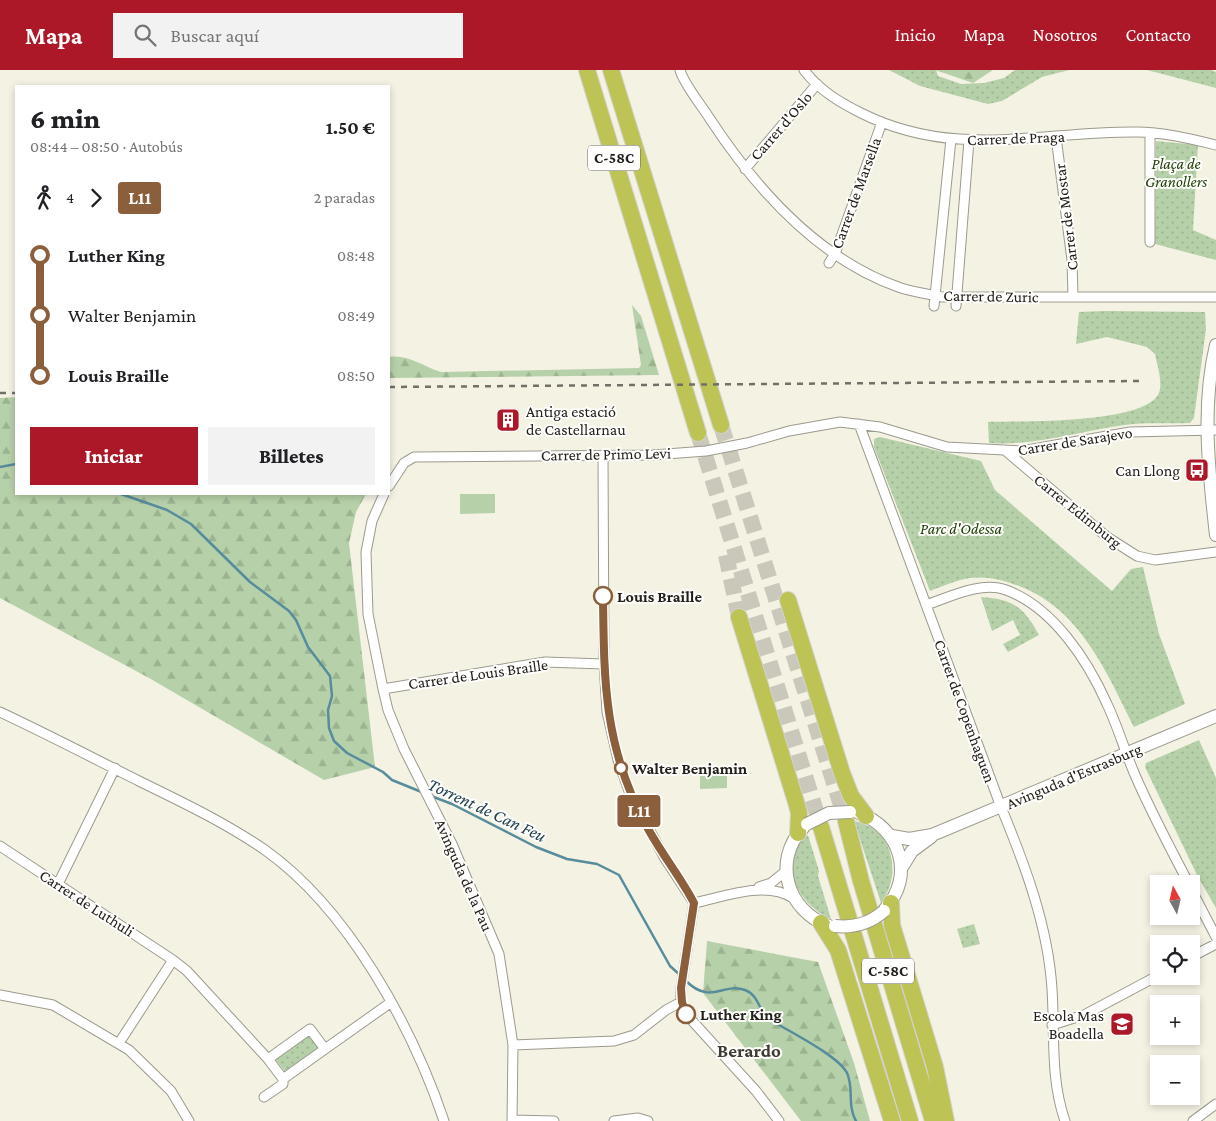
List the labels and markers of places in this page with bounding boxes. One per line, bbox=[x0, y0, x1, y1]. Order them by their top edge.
place label: Antiga estació de Castellarnau bbox=[526, 403, 626, 438]
building icon: Antiga estació de Castellarnau bbox=[495, 407, 521, 433]
bus stop icon: Can Llong bbox=[1184, 457, 1210, 483]
place label: Can Llong bbox=[1115, 462, 1180, 480]
marker: Louis Braille bbox=[593, 586, 613, 606]
place label: Louis Braille bbox=[617, 588, 703, 605]
place label: Walter Benjamin bbox=[631, 760, 747, 778]
marker: Walter Benjamin bbox=[614, 761, 628, 775]
marker: Luther King bbox=[676, 1004, 696, 1024]
place label: Luther King bbox=[700, 1006, 782, 1023]
place label: Escola Mas Boadella bbox=[1033, 1007, 1105, 1042]
school or university icon: Escola Mas Boadella bbox=[1109, 1011, 1135, 1037]

